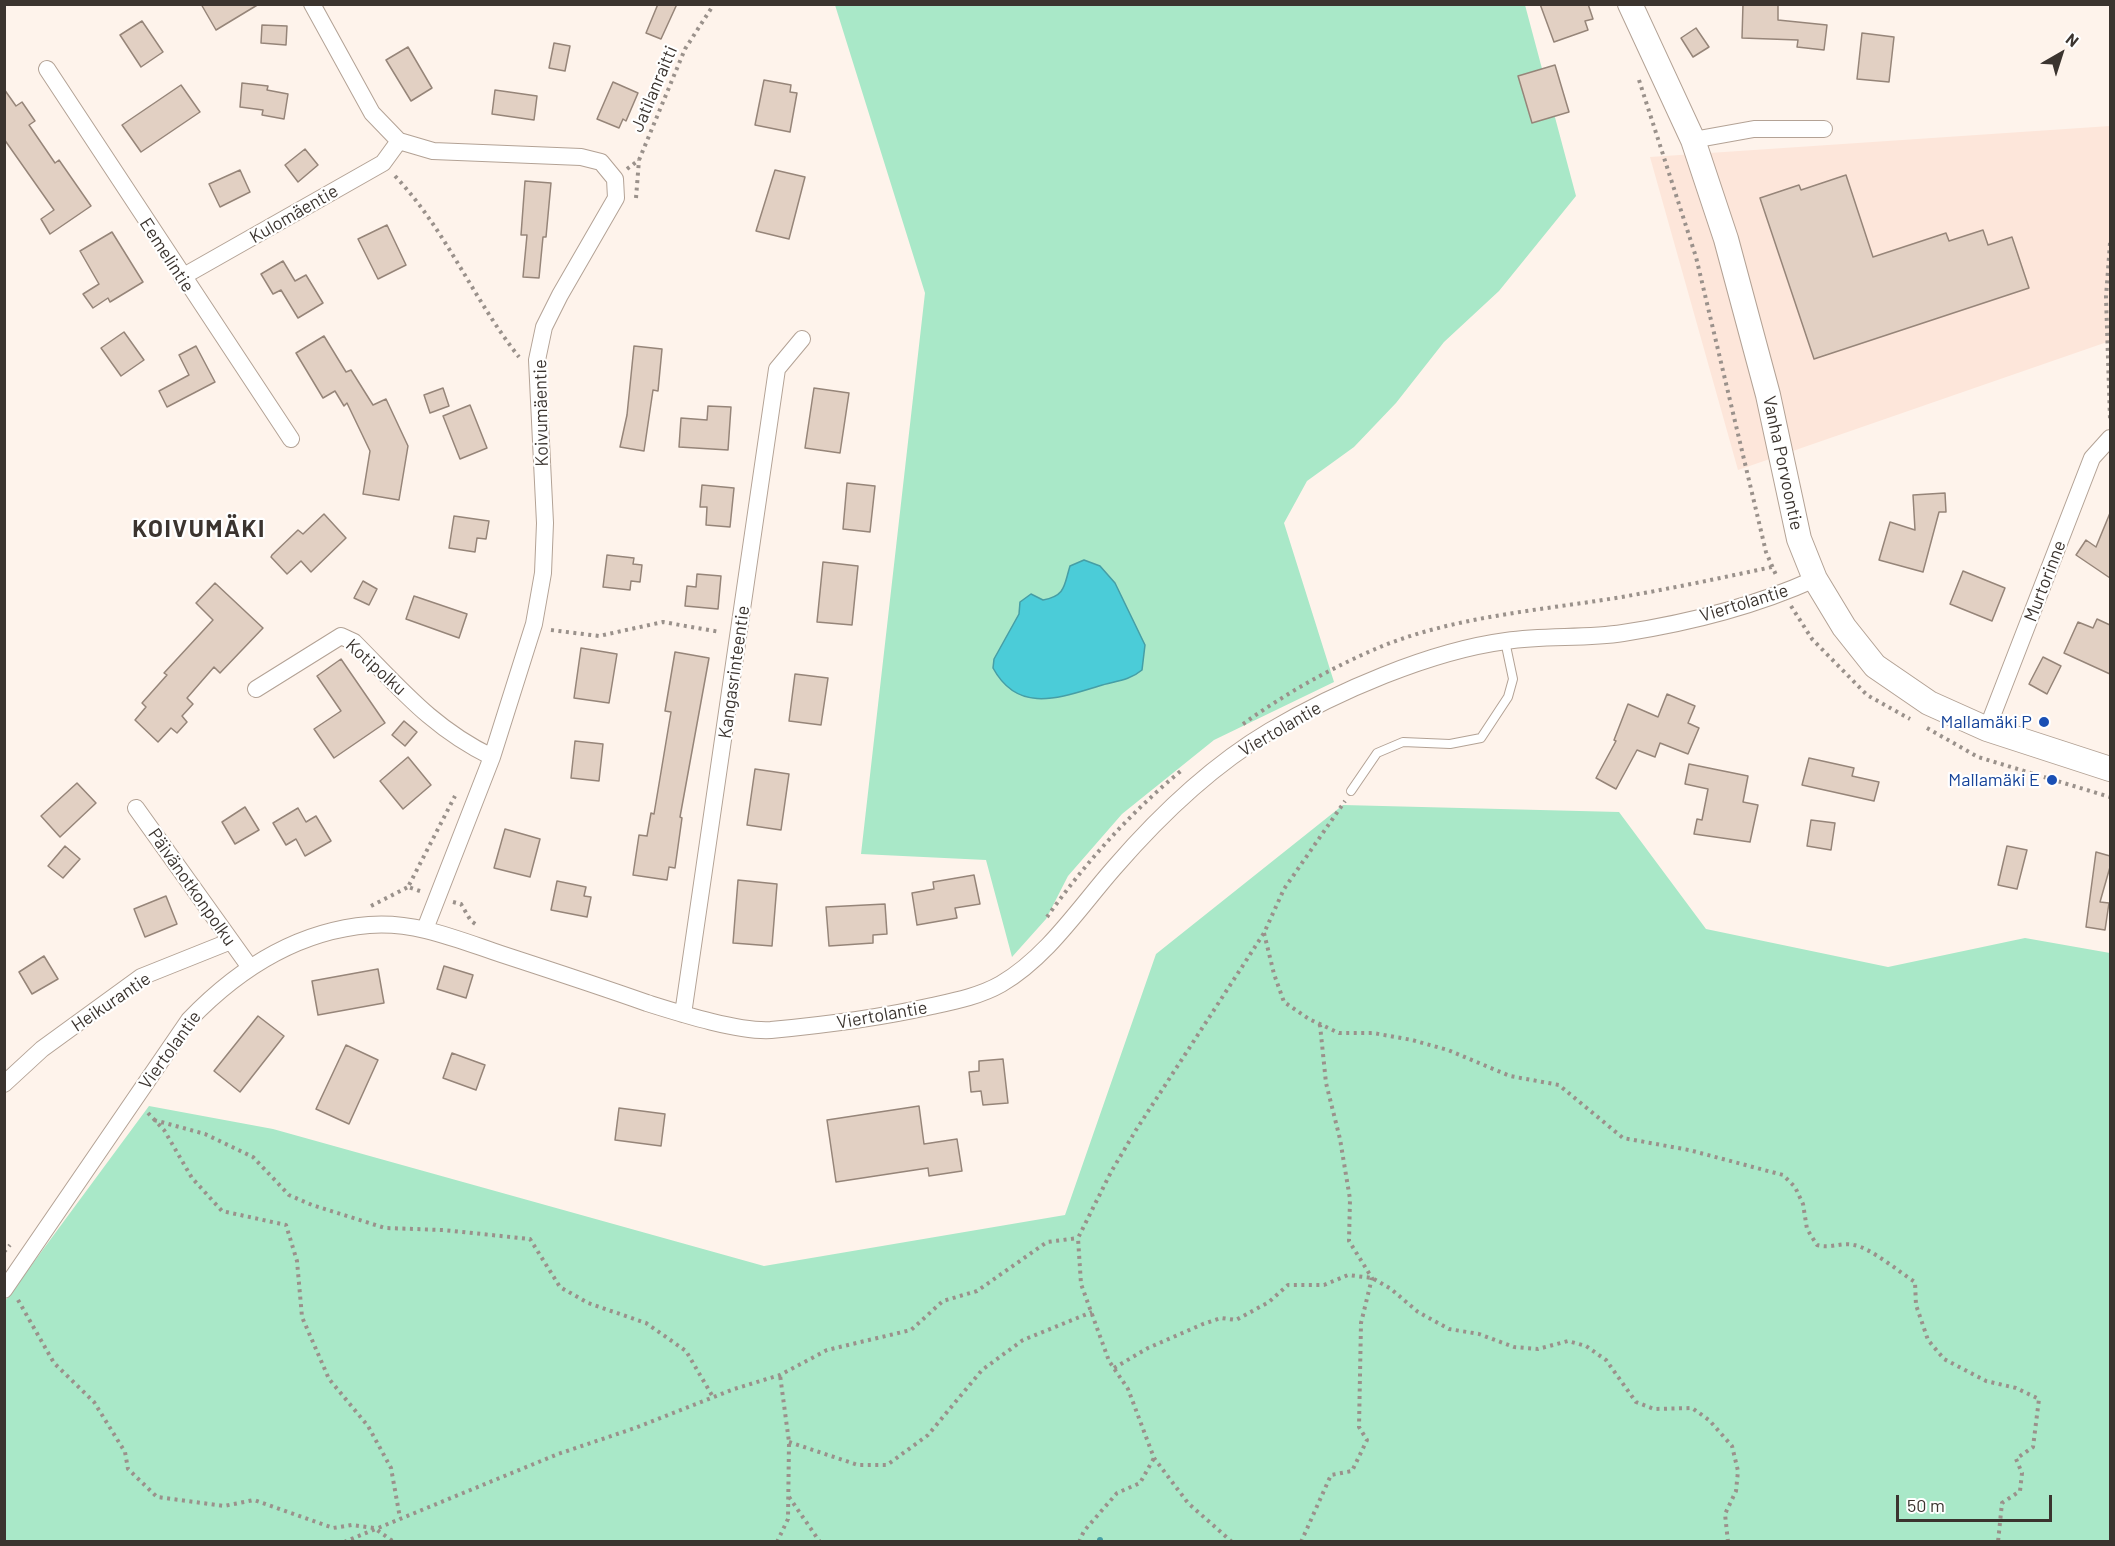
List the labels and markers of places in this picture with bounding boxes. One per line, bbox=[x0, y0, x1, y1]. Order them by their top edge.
place label: Mallamäki P bbox=[1941, 711, 2032, 733]
marker: Mallamäki P bbox=[2037, 715, 2051, 729]
place label: Mallamäki E bbox=[1948, 769, 2040, 791]
marker: Mallamäki E bbox=[2045, 773, 2059, 787]

